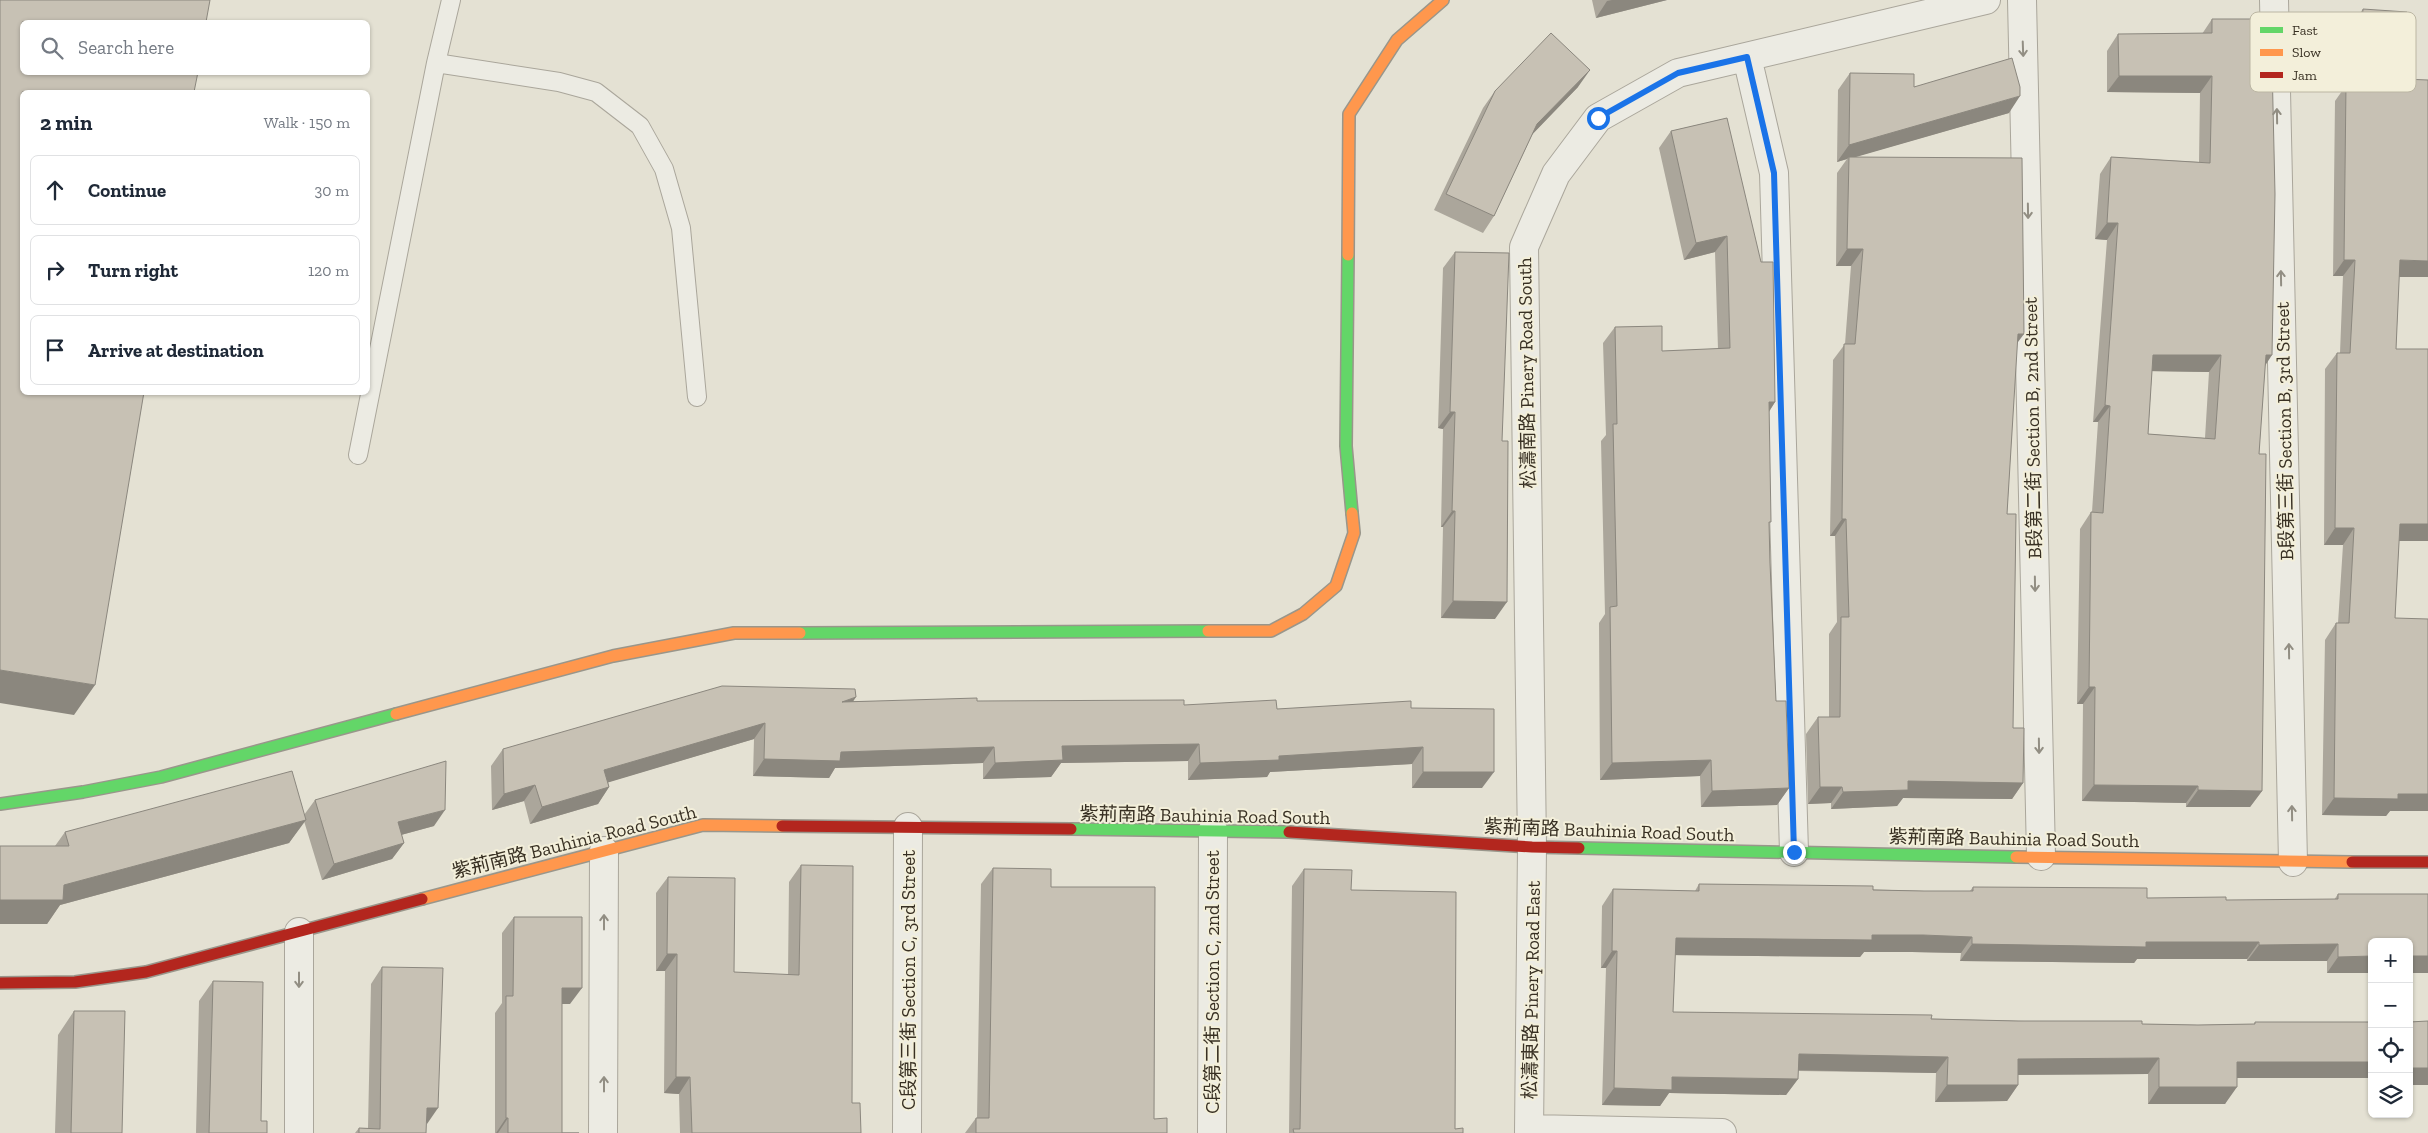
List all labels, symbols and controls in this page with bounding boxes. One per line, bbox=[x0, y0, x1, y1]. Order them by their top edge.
legend bbox=[2250, 12, 2416, 92]
search box bbox=[20, 20, 370, 75]
text: Fast bbox=[2292, 22, 2319, 39]
icon: search bbox=[38, 34, 66, 62]
text: Search here bbox=[78, 36, 174, 59]
one-way arrow bbox=[2019, 40, 2028, 56]
text: Slow bbox=[2292, 44, 2321, 61]
text: Jam bbox=[2292, 67, 2317, 84]
route start bbox=[1587, 107, 1610, 130]
one-way arrow bbox=[2272, 108, 2282, 124]
text: 2 min bbox=[40, 110, 92, 135]
text: Walk · 150 m bbox=[264, 113, 350, 132]
icon: ahead bbox=[41, 176, 69, 204]
text: Continue bbox=[88, 179, 166, 202]
text: 30 m bbox=[315, 181, 349, 200]
one-way arrow bbox=[2023, 202, 2033, 219]
icon: right bbox=[41, 256, 69, 284]
street label: 松濤南路 Pinery Road South bbox=[1513, 257, 1540, 489]
text: Turn right bbox=[88, 259, 178, 282]
text: 120 m bbox=[308, 261, 349, 280]
one-way arrow bbox=[2276, 270, 2285, 286]
street label: B段第二街 Section B, 2nd Street bbox=[2019, 297, 2046, 559]
street label: B段第三街 Section B, 3rd Street bbox=[2271, 301, 2298, 560]
icon: arrive bbox=[41, 336, 69, 364]
text: Arrive at destination bbox=[88, 339, 264, 362]
one-way arrow bbox=[2031, 575, 2040, 591]
one-way arrow bbox=[2284, 643, 2294, 659]
one-way arrow bbox=[2034, 738, 2044, 754]
street label: 紫荊南路 Bauhinia Road South bbox=[450, 800, 699, 883]
street label: 紫荊南路 Bauhinia Road South bbox=[1079, 802, 1331, 829]
one-way arrow bbox=[2288, 805, 2297, 821]
street label: 紫荊南路 Bauhinia Road South bbox=[1483, 815, 1735, 846]
street label: 紫荊南路 Bauhinia Road South bbox=[1888, 825, 2140, 852]
route end bbox=[1783, 841, 1806, 864]
street label: C段第三街 Section C, 3rd Street bbox=[897, 850, 920, 1110]
street label: C段第二街 Section C, 2nd Street bbox=[1201, 850, 1224, 1114]
street label: 松濤東路 Pinery Road East bbox=[1518, 880, 1545, 1100]
one-way arrow bbox=[599, 914, 609, 930]
map controls bbox=[2368, 938, 2413, 1118]
button: + bbox=[2368, 938, 2413, 983]
one-way arrow bbox=[294, 972, 304, 988]
button: − bbox=[2368, 983, 2413, 1028]
button: locate bbox=[2368, 1028, 2413, 1073]
button: layers bbox=[2368, 1073, 2413, 1118]
one-way arrow bbox=[599, 1077, 609, 1093]

